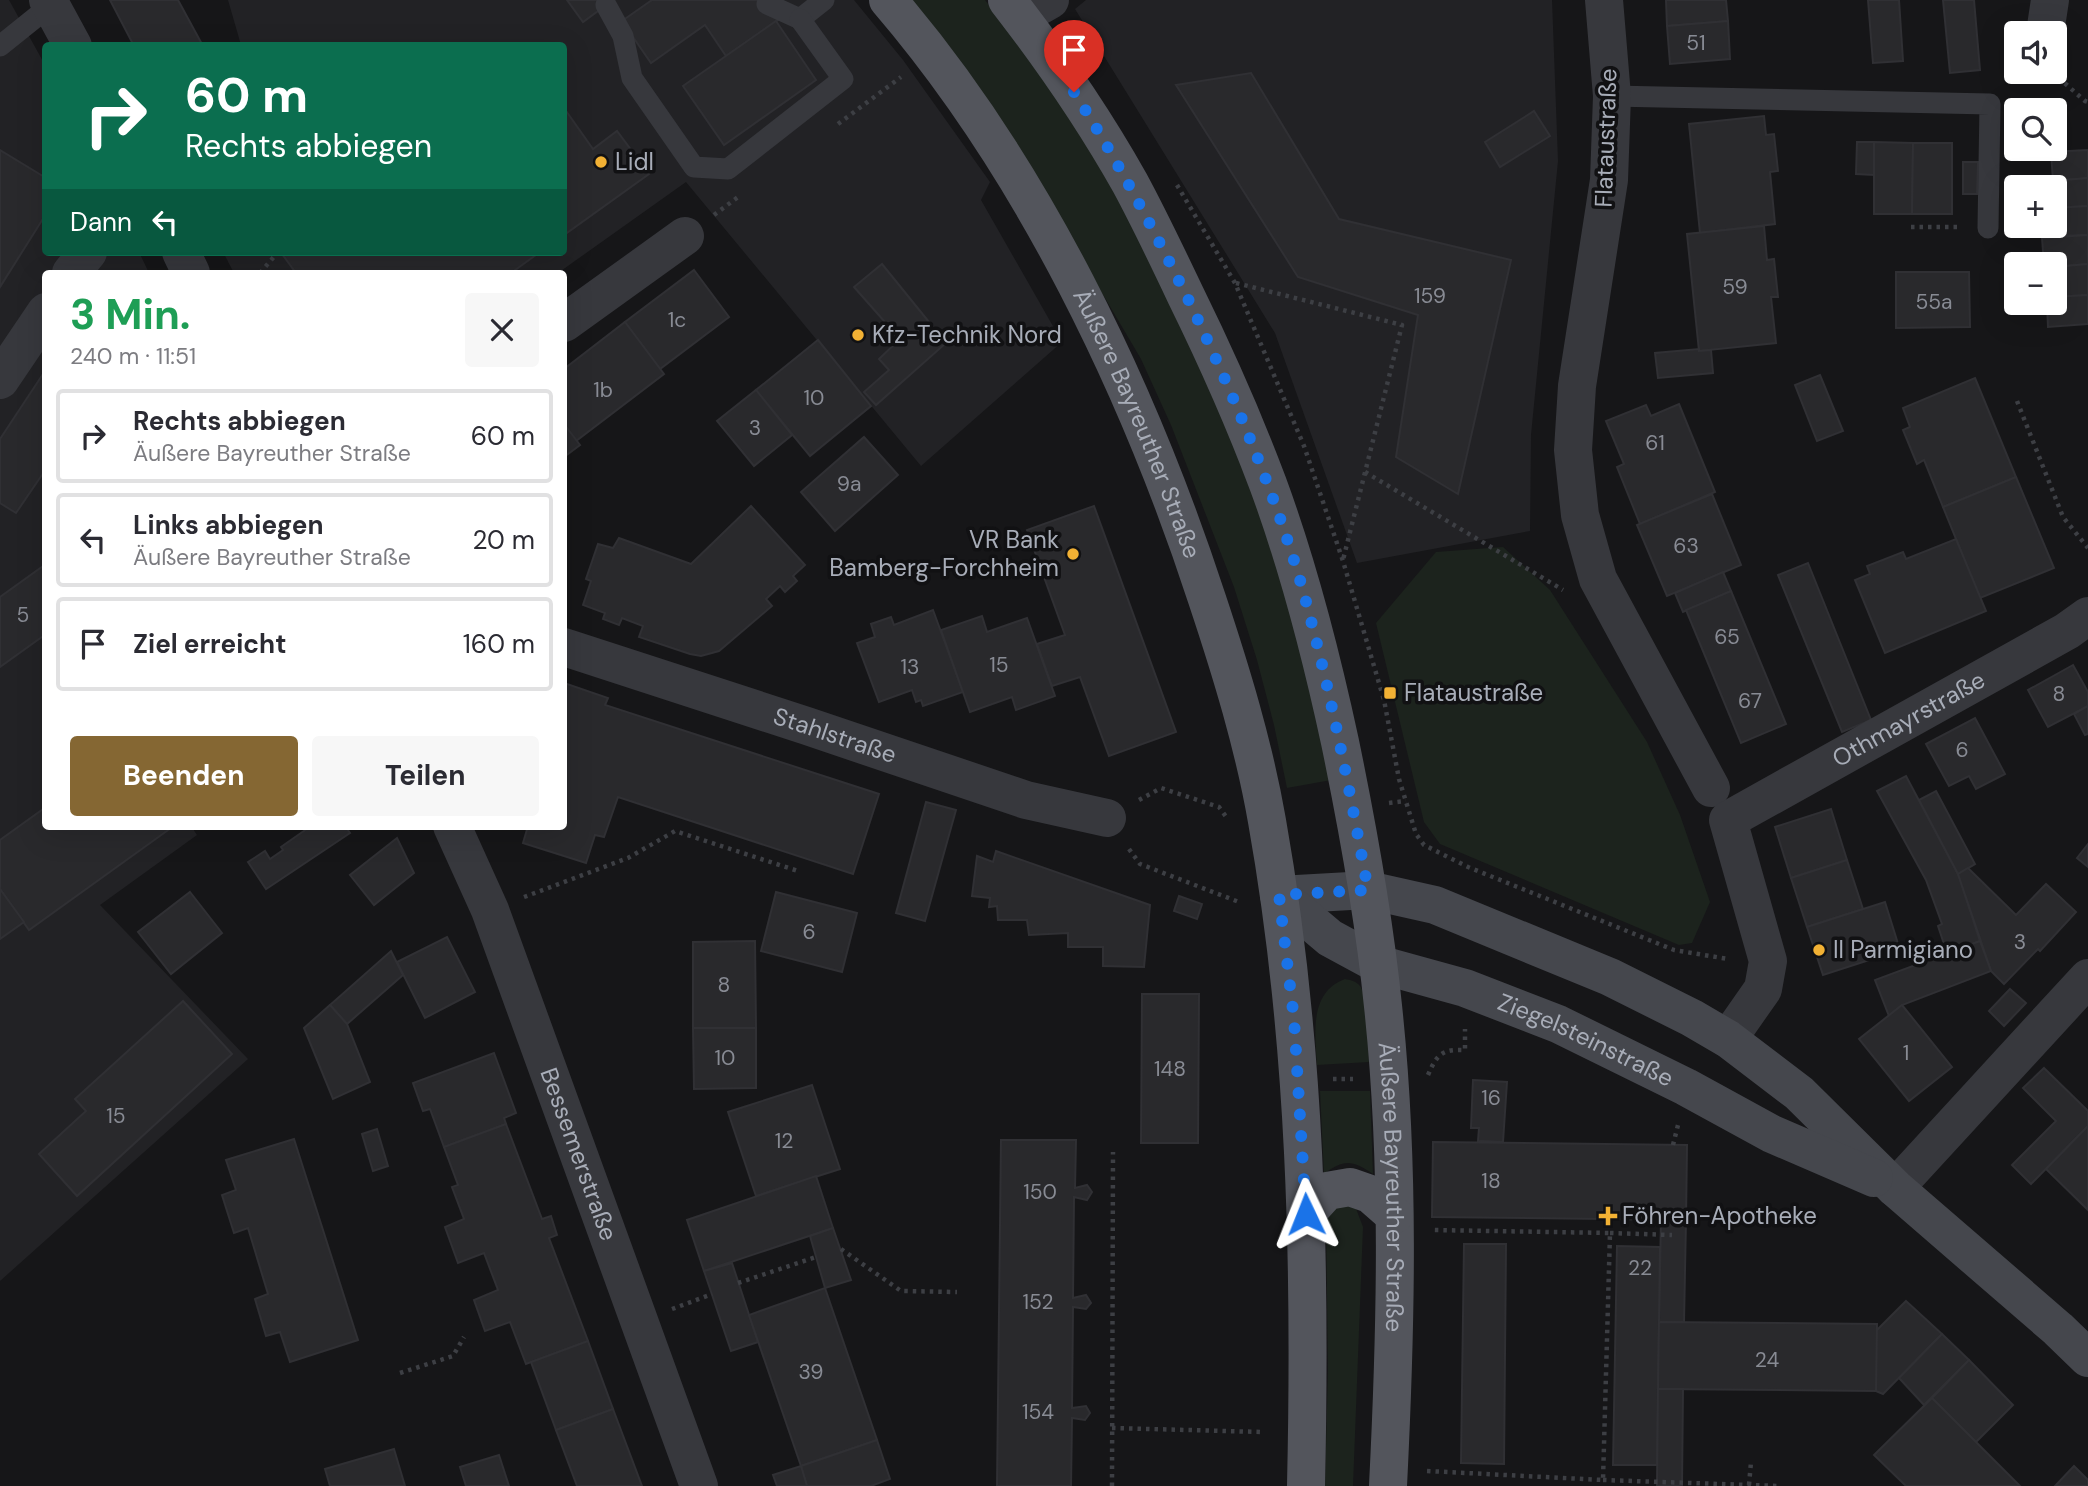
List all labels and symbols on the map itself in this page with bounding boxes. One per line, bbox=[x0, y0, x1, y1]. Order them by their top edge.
pin bbox=[1044, 20, 1104, 92]
house number: 51 bbox=[1686, 29, 1706, 57]
street label: Flataustraße bbox=[1588, 68, 1623, 208]
place label: Lidl bbox=[615, 146, 654, 177]
marker: Lidl bbox=[593, 154, 609, 170]
house number: 59 bbox=[1722, 273, 1748, 301]
house number: 159 bbox=[1414, 282, 1446, 310]
street label: Äußere Bayreuther Straße bbox=[1066, 283, 1208, 562]
house number: 55a bbox=[1915, 288, 1953, 316]
house number: 1c bbox=[668, 306, 686, 334]
place label: Kfz-Technik Nord bbox=[872, 319, 1062, 350]
marker: Kfz-Technik Nord bbox=[850, 327, 866, 343]
house number: 1b bbox=[593, 376, 613, 404]
house number: 10 bbox=[804, 384, 824, 412]
house number: 3 bbox=[749, 414, 761, 442]
house number: 61 bbox=[1645, 429, 1665, 457]
house number: 9a bbox=[837, 470, 861, 498]
place label: VR Bank Bamberg-Forchheim bbox=[829, 524, 1059, 583]
house number: 63 bbox=[1673, 532, 1699, 560]
marker: VR Bank Bamberg-Forchheim bbox=[1065, 546, 1081, 562]
house number: 5 bbox=[17, 601, 29, 629]
house number: 65 bbox=[1714, 623, 1740, 651]
house number: 15 bbox=[989, 651, 1009, 679]
house number: 13 bbox=[901, 653, 919, 681]
street label: Othmayrstraße bbox=[1827, 664, 1990, 774]
place label: Flataustraße bbox=[1404, 677, 1543, 708]
house number: 8 bbox=[2053, 680, 2065, 708]
marker: Flataustraße bbox=[1382, 685, 1398, 701]
house number: 67 bbox=[1738, 687, 1762, 715]
street label: Stahlstraße bbox=[770, 700, 901, 770]
house number: 6 bbox=[1955, 736, 1969, 764]
house number: 6 bbox=[802, 918, 816, 946]
house number: 3 bbox=[2014, 928, 2026, 956]
place label: Il Parmigiano bbox=[1833, 934, 1973, 965]
marker: Il Parmigiano bbox=[1811, 942, 1827, 958]
house number: 8 bbox=[718, 971, 730, 999]
street label: Ziegelsteinstraße bbox=[1494, 986, 1679, 1093]
house number: 1 bbox=[1903, 1039, 1909, 1067]
street label: Äußere Bayreuther Straße bbox=[1372, 1041, 1411, 1332]
house number: 10 bbox=[715, 1044, 735, 1072]
house number: 148 bbox=[1154, 1055, 1186, 1083]
street label: Bessemerstraße bbox=[533, 1063, 625, 1245]
house number: 16 bbox=[1481, 1084, 1501, 1112]
house number: 15 bbox=[106, 1102, 126, 1130]
house number: 12 bbox=[775, 1127, 793, 1155]
house number: 18 bbox=[1481, 1167, 1501, 1195]
position arrow bbox=[1269, 1177, 1343, 1251]
house number: 150 bbox=[1023, 1178, 1057, 1206]
place label: Föhren-Apotheke bbox=[1622, 1200, 1817, 1231]
marker: Föhren-Apotheke bbox=[1600, 1208, 1616, 1224]
house number: 22 bbox=[1628, 1254, 1652, 1282]
house number: 152 bbox=[1022, 1288, 1054, 1316]
house number: 24 bbox=[1755, 1346, 1779, 1374]
house number: 39 bbox=[799, 1358, 824, 1386]
house number: 154 bbox=[1022, 1398, 1054, 1426]

